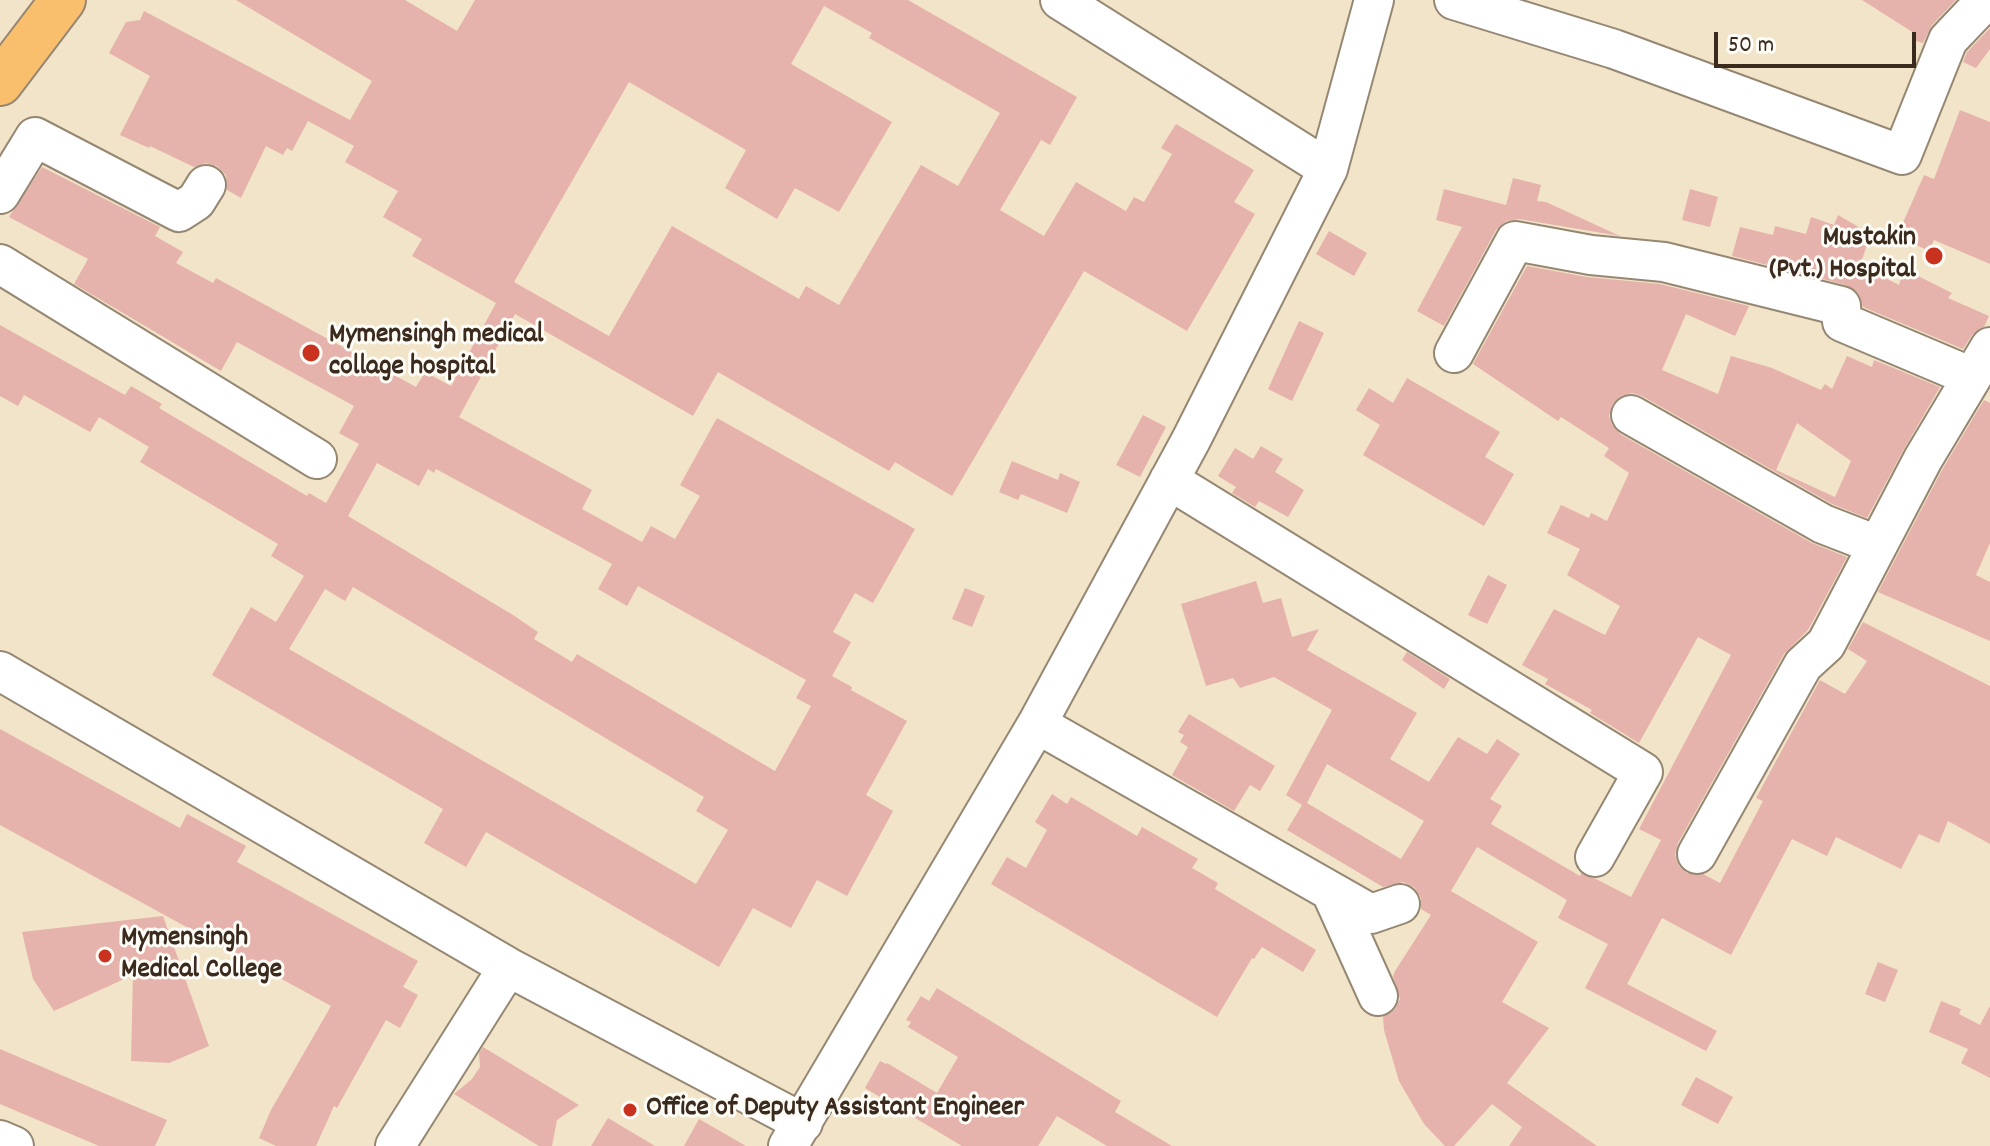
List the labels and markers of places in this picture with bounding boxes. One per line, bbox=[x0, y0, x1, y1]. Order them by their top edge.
place label: Mustakin (Pvt.) Hospital bbox=[1769, 223, 1916, 289]
marker: Mustakin (Pvt.) Hospital bbox=[1923, 245, 1945, 267]
place label: Mymensingh medical collage hospital bbox=[329, 320, 543, 386]
marker: Mymensingh medical collage hospital bbox=[300, 342, 322, 364]
place label: Mymensingh Medical College bbox=[121, 923, 282, 989]
marker: Mymensingh Medical College bbox=[96, 947, 114, 965]
place label: Office of Deputy Assistant Engineer bbox=[646, 1093, 1024, 1127]
marker: Office of Deputy Assistant Engineer bbox=[621, 1101, 639, 1119]

